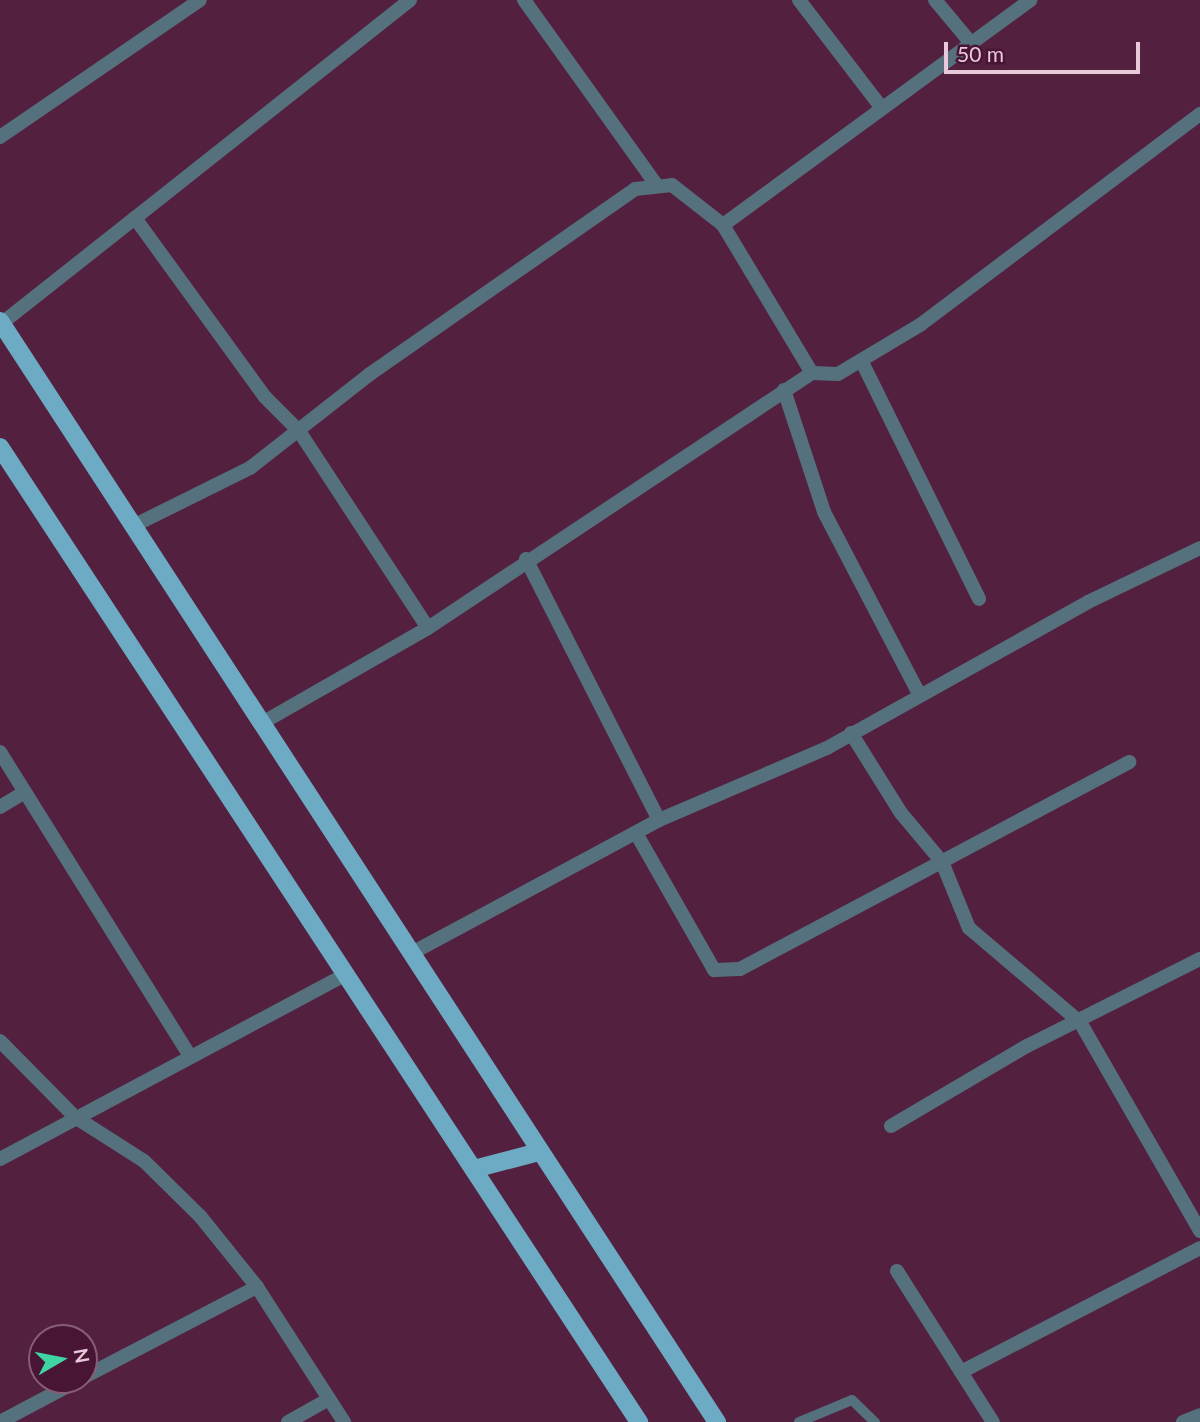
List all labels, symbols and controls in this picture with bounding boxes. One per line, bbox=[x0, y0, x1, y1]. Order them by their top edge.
scale bar bbox=[948, 28, 1144, 72]
text: 50 m bbox=[957, 41, 1004, 66]
north arrow bbox=[28, 1324, 98, 1394]
text: N bbox=[70, 1346, 95, 1365]

